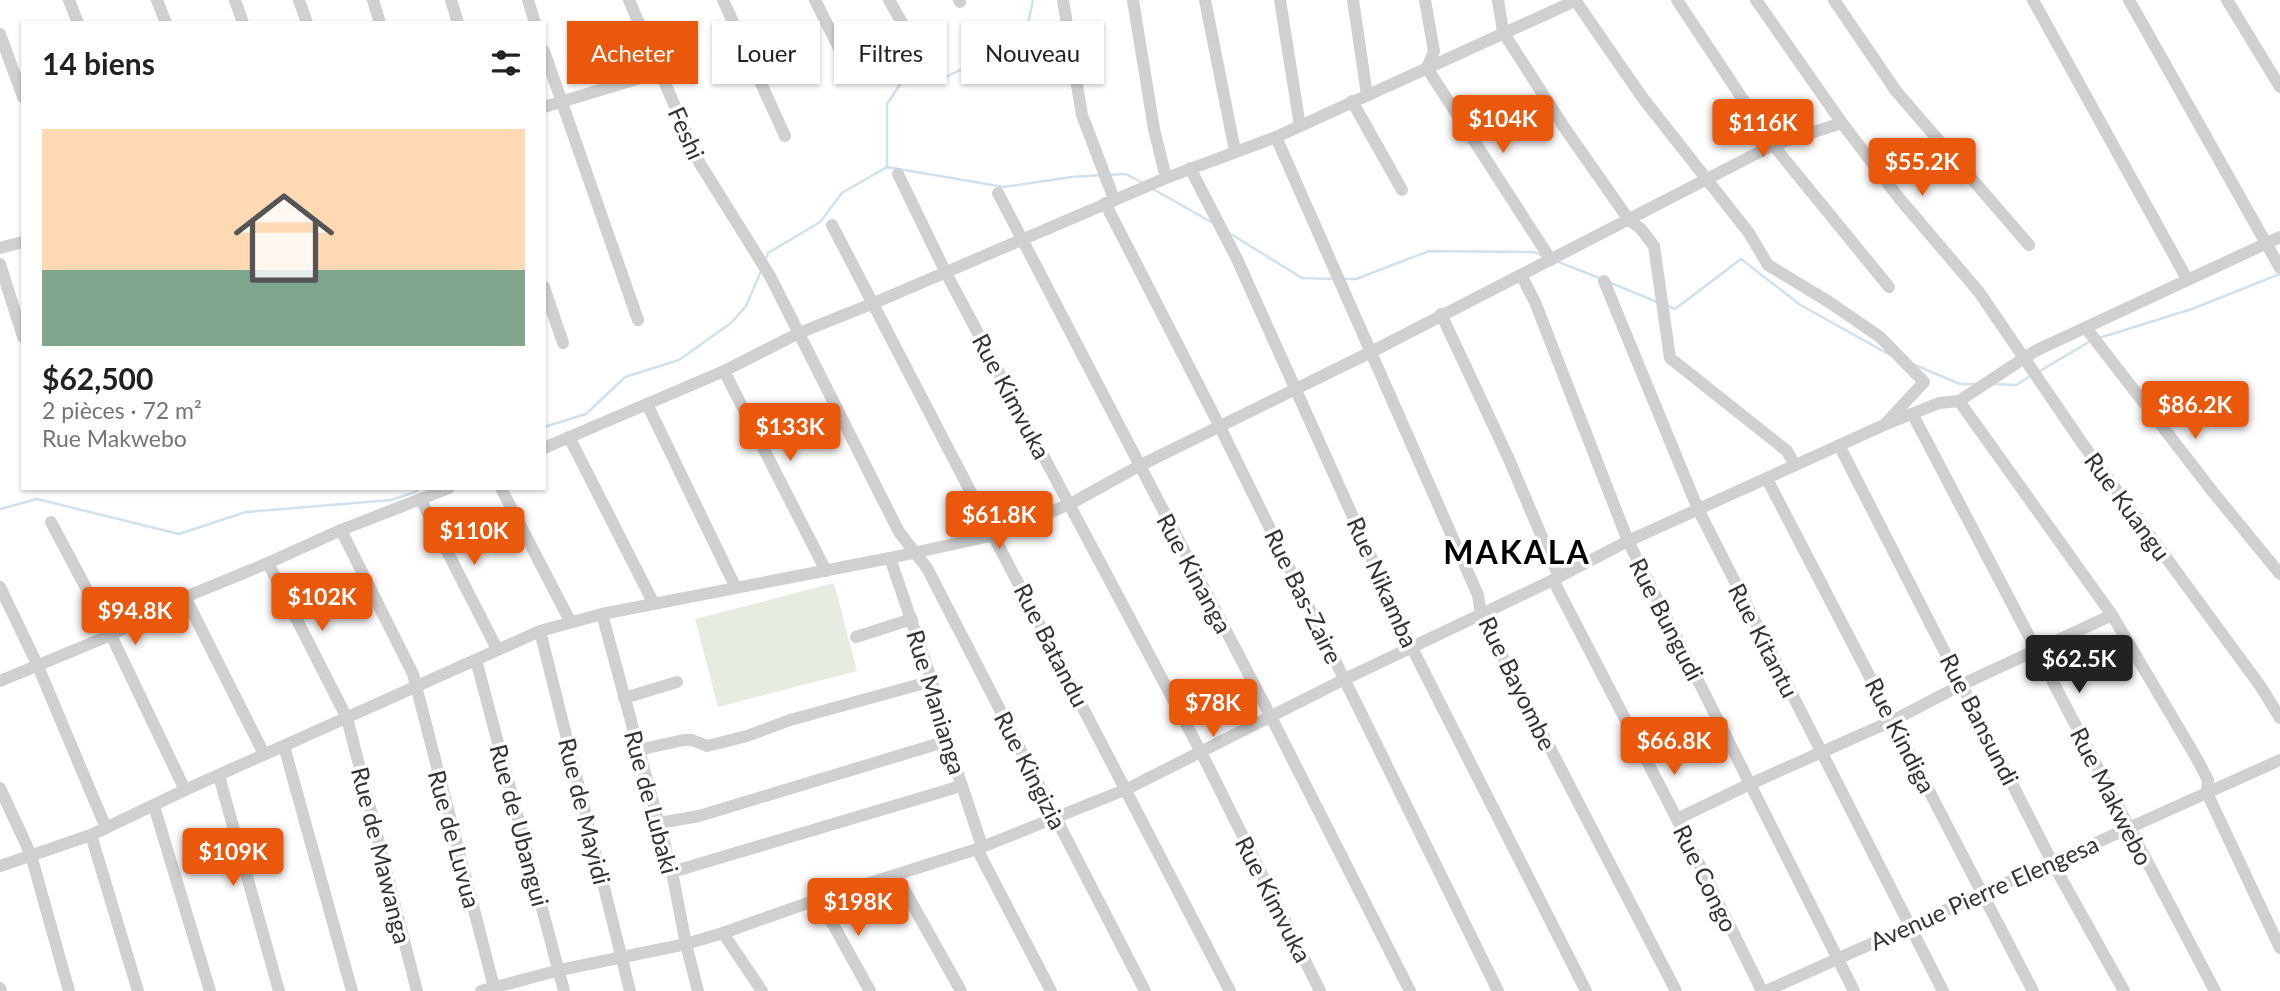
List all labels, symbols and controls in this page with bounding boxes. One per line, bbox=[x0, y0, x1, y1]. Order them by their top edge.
chip: Acheter bbox=[567, 21, 698, 84]
chip: Louer bbox=[712, 21, 820, 84]
chip: Filtres bbox=[834, 21, 947, 84]
chip: Nouveau bbox=[961, 21, 1104, 84]
icon: filters bbox=[487, 44, 525, 82]
text: 14 biens bbox=[42, 45, 155, 81]
pin: $104K bbox=[1454, 96, 1552, 155]
pin: $116K bbox=[1714, 100, 1812, 159]
street label: Feshi bbox=[663, 102, 711, 164]
text: $104K bbox=[1468, 104, 1538, 132]
text: $116K bbox=[1728, 108, 1798, 136]
pin: $55.2K bbox=[1865, 138, 1979, 198]
text: $55.2K bbox=[1885, 147, 1959, 175]
icon: home bbox=[221, 175, 347, 301]
street label: Rue Kimvuka bbox=[967, 328, 1057, 464]
text: $62,500 bbox=[42, 360, 153, 396]
pin: $86.2K bbox=[2138, 382, 2252, 441]
text: $86.2K bbox=[2158, 390, 2232, 418]
text: 2 pièces · 72 m² bbox=[42, 396, 202, 424]
pin: $133K bbox=[741, 404, 839, 463]
text: $133K bbox=[755, 412, 825, 440]
text: Rue Makwebo bbox=[42, 424, 187, 452]
street label: Rue Kuangu bbox=[2079, 446, 2177, 566]
pin: $61.8K bbox=[942, 491, 1056, 551]
text: $61.8K bbox=[962, 500, 1036, 528]
pin: $110K bbox=[425, 508, 523, 567]
street label: Rue Kinanga bbox=[1151, 508, 1239, 638]
street label: Rue Nikamba bbox=[1341, 512, 1425, 652]
text: $110K bbox=[439, 516, 509, 544]
street label: Rue Bas-Zaire bbox=[1259, 524, 1349, 668]
district label: MAKALA bbox=[1443, 532, 1591, 571]
street label: Rue Bungudi bbox=[1624, 553, 1710, 685]
pin: $102K bbox=[273, 574, 371, 633]
street label: Rue Batandu bbox=[1009, 578, 1095, 712]
street label: Rue Kitantu bbox=[1723, 578, 1805, 702]
text: $102K bbox=[287, 582, 357, 610]
pin: $94.8K bbox=[78, 588, 192, 647]
text: $94.8K bbox=[98, 596, 172, 624]
street label: Rue Bayombe bbox=[1473, 611, 1563, 755]
street label: Rue Manianga bbox=[901, 626, 973, 778]
pin: $62.5K bbox=[2022, 636, 2136, 695]
text: $62.5K bbox=[2042, 644, 2116, 672]
street label: Rue Bansundi bbox=[1934, 648, 2026, 790]
street label: Rue Kindiga bbox=[1860, 673, 1942, 797]
pin: $78K bbox=[1172, 680, 1254, 739]
text: $78K bbox=[1185, 688, 1241, 716]
street label: Rue Kingizia bbox=[989, 706, 1073, 834]
pin: $66.8K bbox=[1617, 718, 1731, 777]
street label: Rue Makwebo bbox=[2065, 722, 2159, 870]
text: $66.8K bbox=[1637, 726, 1711, 754]
street label: Rue de Lubaki bbox=[619, 727, 685, 877]
street label: Rue de Mayidi bbox=[553, 735, 617, 887]
street label: Rue de Ubangui bbox=[484, 741, 556, 909]
street label: Rue de Mawanga bbox=[346, 764, 418, 946]
street label: Rue de Luvua bbox=[423, 767, 487, 911]
street label: Rue Congo bbox=[1668, 820, 1744, 936]
pin: $109K bbox=[184, 828, 282, 888]
street label: Avenue Pierre Elengesa bbox=[1865, 829, 2103, 955]
street label: Rue Kimvuka bbox=[1230, 831, 1318, 967]
text: $109K bbox=[198, 837, 268, 865]
pin: $198K bbox=[809, 878, 907, 938]
text: $198K bbox=[823, 887, 893, 915]

